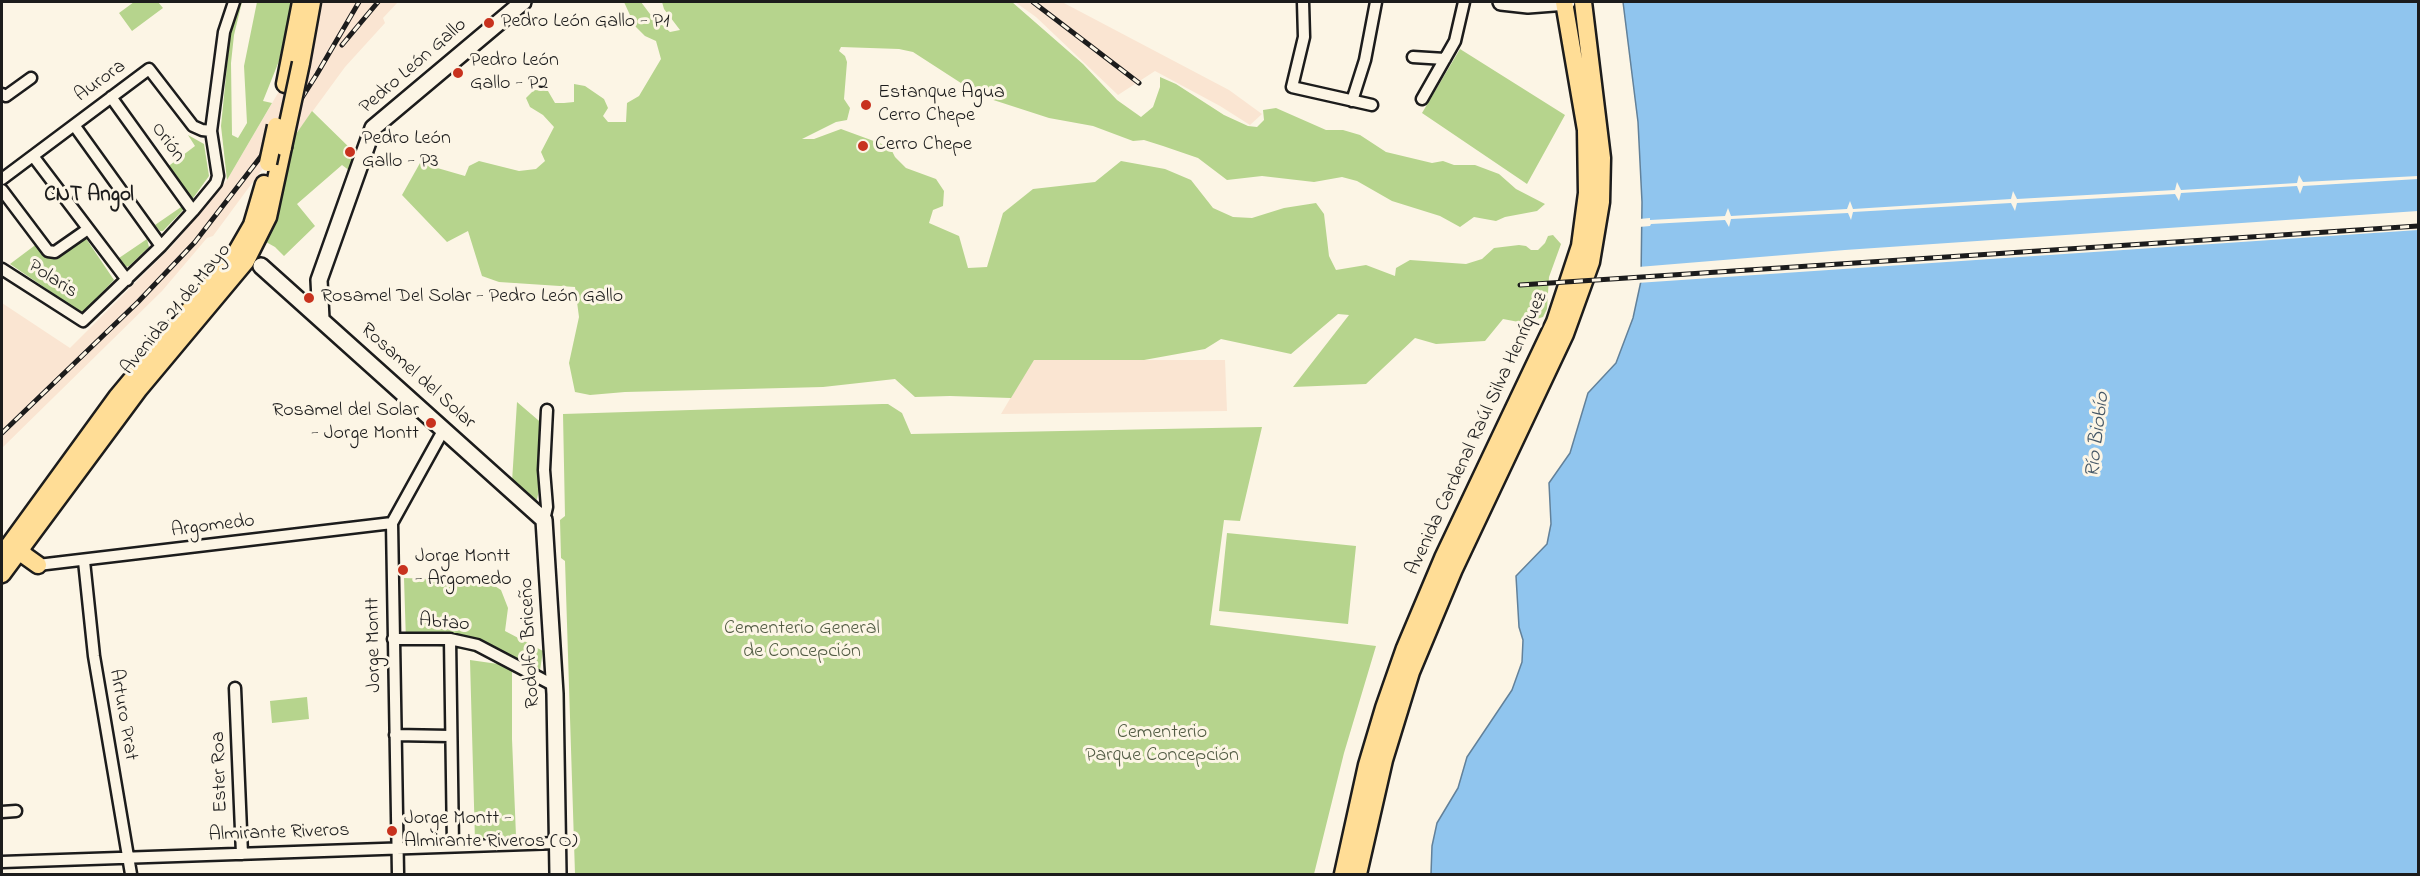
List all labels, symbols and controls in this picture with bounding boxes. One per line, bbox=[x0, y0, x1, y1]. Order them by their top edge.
place label: Pedro León Gallo - P1 bbox=[501, 11, 669, 35]
street label: Pedro León Gallo bbox=[355, 14, 473, 120]
marker: Pedro León Gallo - P1 bbox=[482, 16, 496, 30]
place label: Pedro León Gallo - P2 bbox=[470, 50, 559, 97]
street label: Aurora bbox=[71, 55, 131, 109]
marker: Pedro León Gallo - P2 bbox=[451, 66, 465, 80]
place label: Estanque Agua Cerro Chepe bbox=[878, 82, 1005, 129]
marker: Estanque Agua Cerro Chepe bbox=[859, 98, 873, 112]
street label: Orión bbox=[145, 118, 189, 168]
place label: Pedro León Gallo - P3 bbox=[362, 128, 451, 175]
place label: Cerro Chepe bbox=[875, 134, 972, 158]
marker: Cerro Chepe bbox=[856, 139, 870, 153]
marker: Pedro León Gallo - P3 bbox=[343, 145, 357, 159]
district label: CNT Angol bbox=[44, 184, 134, 210]
street label: Avenida 21 de Mayo bbox=[117, 240, 237, 380]
street label: Polaris bbox=[23, 255, 81, 305]
place label: Rosamel Del Solar - Pedro León Gallo bbox=[321, 286, 623, 310]
street label: Avenida Cardenal Raúl Silva Henríquez bbox=[1402, 289, 1554, 579]
marker: Rosamel Del Solar - Pedro León Gallo bbox=[302, 291, 316, 305]
street label: Rosamel del Solar bbox=[354, 319, 480, 435]
water label: Río Biobío bbox=[2081, 391, 2117, 479]
place label: Rosamel del Solar - Jorge Montt bbox=[272, 400, 419, 447]
marker: Rosamel del Solar - Jorge Montt bbox=[424, 416, 438, 430]
street label: Argomedo bbox=[170, 510, 256, 544]
place label: Jorge Montt - Argomedo bbox=[415, 546, 512, 593]
marker: Jorge Montt - Argomedo bbox=[396, 563, 410, 577]
street label: Rodolfo Briceño bbox=[516, 577, 546, 709]
street label: Jorge Montt bbox=[362, 597, 388, 693]
street label: Abtao bbox=[418, 610, 470, 638]
park label: Cementerio General de Concepción bbox=[724, 618, 880, 665]
street label: Arturo Prat bbox=[102, 667, 142, 763]
park label: Cementerio Parque Concepción bbox=[1085, 722, 1239, 769]
street label: Ester Roa bbox=[208, 731, 234, 813]
place label: Jorge Montt - Almirante Riveros (O) bbox=[404, 808, 577, 855]
street label: Almirante Riveros bbox=[208, 820, 350, 848]
marker: Jorge Montt - Almirante Riveros (O) bbox=[385, 824, 399, 838]

